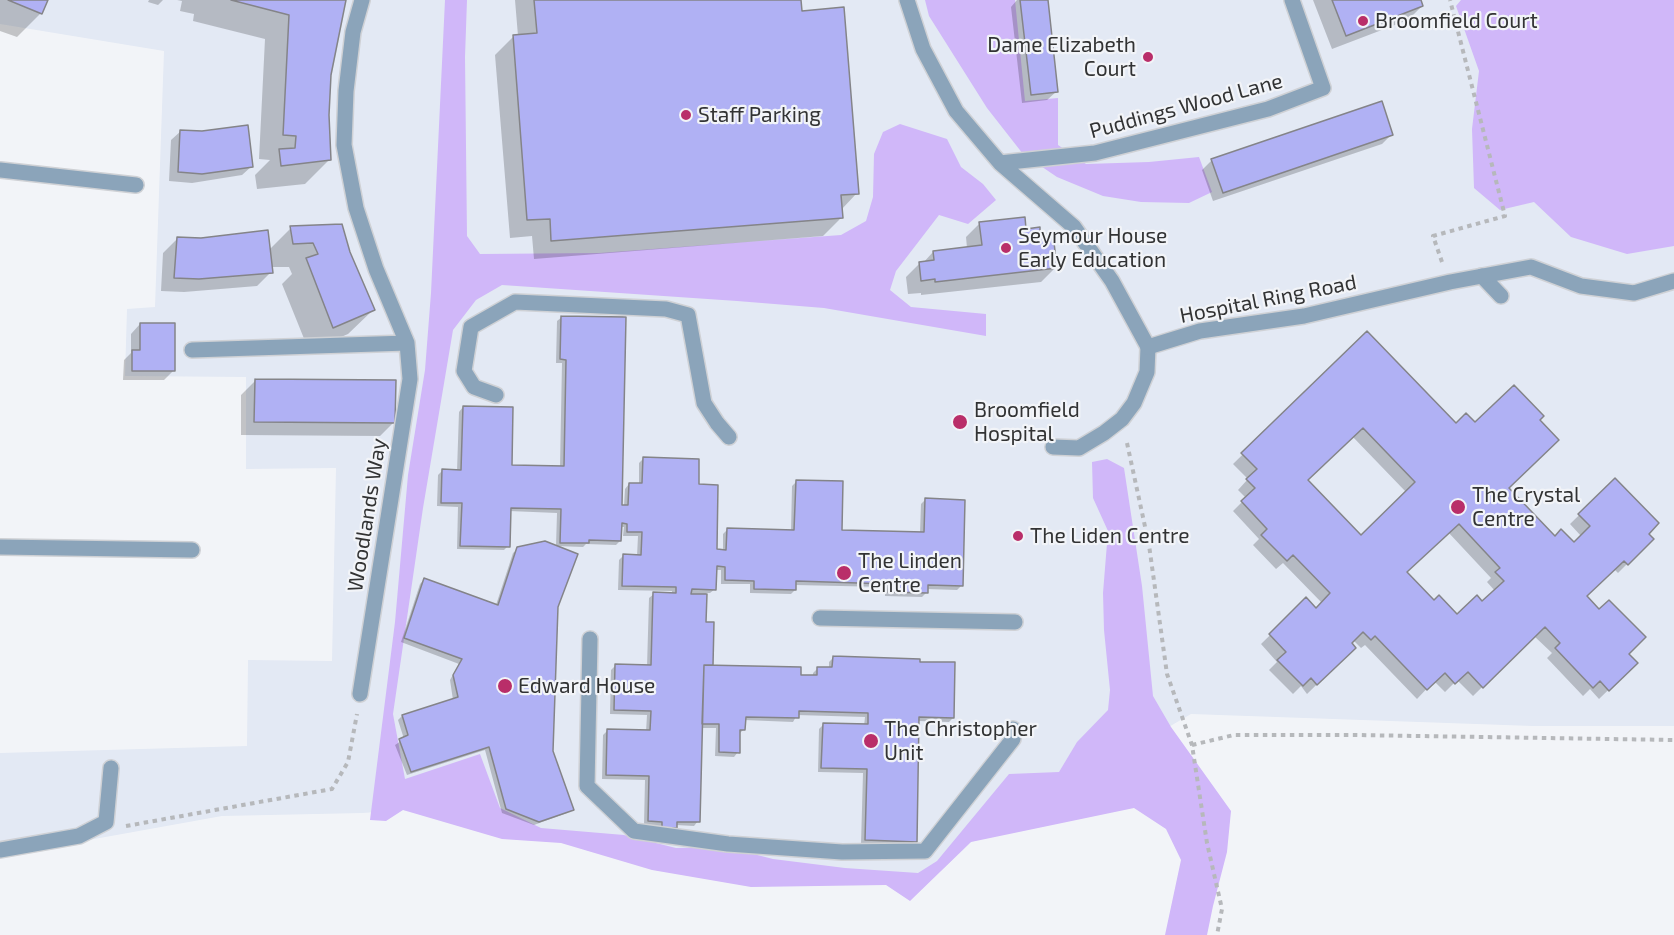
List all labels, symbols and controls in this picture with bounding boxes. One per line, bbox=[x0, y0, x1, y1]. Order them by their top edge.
place label: Broomfield Court bbox=[1375, 8, 1538, 34]
marker: Broomfield Court bbox=[1356, 14, 1370, 28]
place label: Dame Elizabeth Court bbox=[987, 32, 1136, 82]
marker: Dame Elizabeth Court bbox=[1141, 50, 1155, 64]
street label: Puddings Wood Lane bbox=[1087, 68, 1285, 144]
place label: Staff Parking bbox=[698, 102, 821, 128]
marker: Staff Parking bbox=[679, 108, 693, 122]
place label: Seymour House Early Education bbox=[1018, 223, 1167, 273]
marker: Seymour House Early Education bbox=[999, 241, 1013, 255]
street label: Hospital Ring Road bbox=[1177, 269, 1359, 329]
place label: Broomfield Hospital bbox=[974, 397, 1080, 447]
marker: Broomfield Hospital bbox=[951, 413, 969, 431]
street label: Woodlands Way bbox=[342, 436, 392, 594]
place label: The Crystal Centre bbox=[1472, 482, 1580, 532]
marker: The Crystal Centre bbox=[1449, 498, 1467, 516]
place label: The Liden Centre bbox=[1030, 523, 1189, 549]
marker: The Liden Centre bbox=[1011, 529, 1025, 543]
place label: The Linden Centre bbox=[858, 548, 962, 598]
marker: The Linden Centre bbox=[835, 564, 853, 582]
place label: Edward House bbox=[518, 673, 655, 699]
marker: Edward House bbox=[496, 677, 514, 695]
place label: The Christopher Unit bbox=[884, 716, 1037, 766]
marker: The Christopher Unit bbox=[862, 732, 880, 750]

